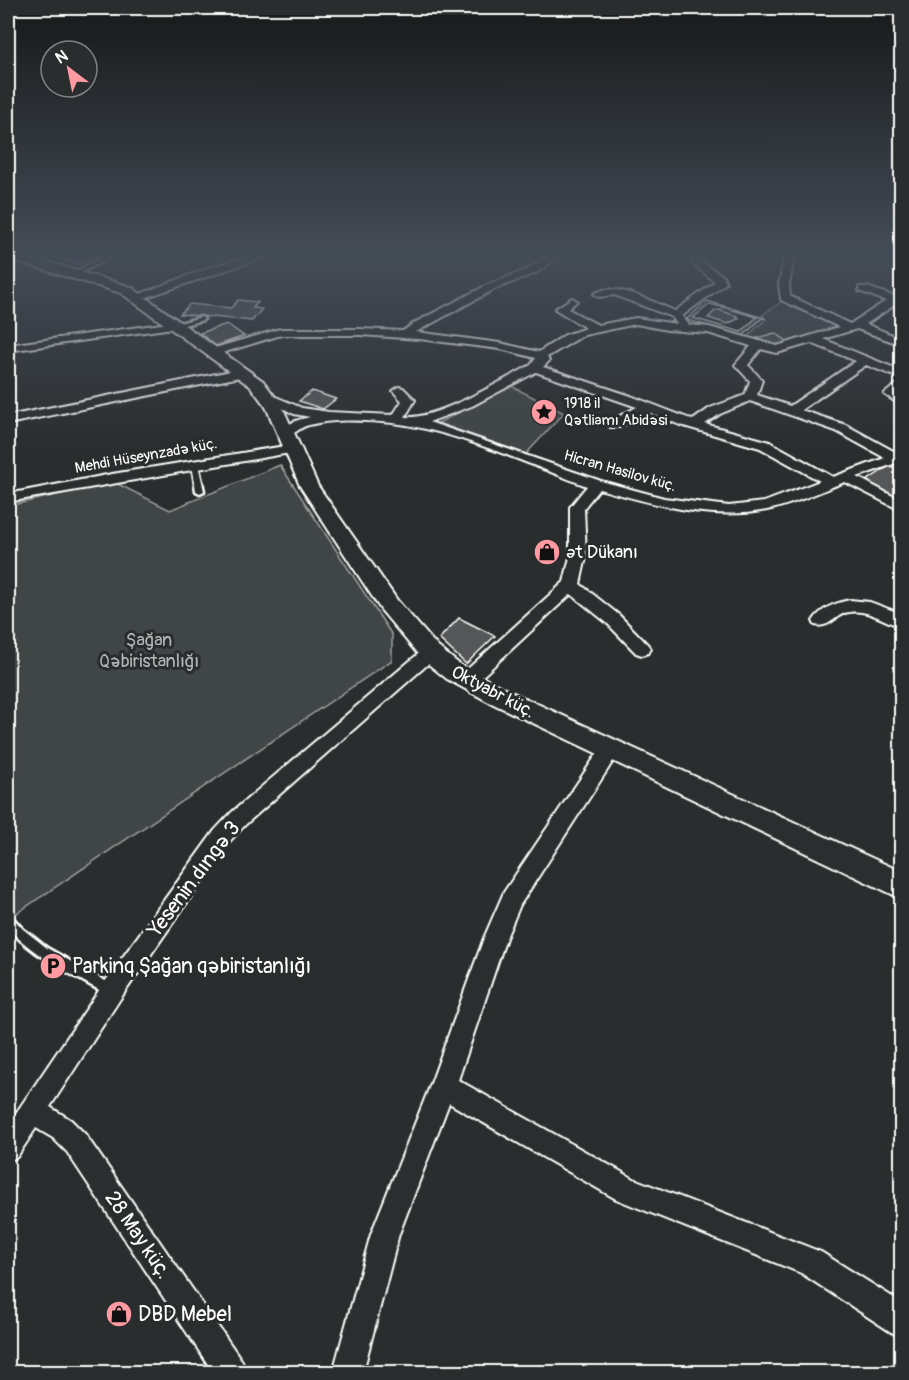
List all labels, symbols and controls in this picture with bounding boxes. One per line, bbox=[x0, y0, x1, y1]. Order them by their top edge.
north arrow bbox=[39, 39, 99, 99]
text: N bbox=[52, 46, 72, 68]
place label: 1918 il Qətliamı Abidəsi bbox=[564, 394, 668, 430]
place icon: 1918 il Qətliamı Abidəsi bbox=[529, 397, 559, 427]
street label: Mehdi Hüseynzadə küç. bbox=[73, 434, 219, 478]
street label: Hicran Hasilov küç. bbox=[562, 446, 678, 496]
shop icon: Ət Dükanı bbox=[532, 537, 562, 567]
place label: Ət Dükanı bbox=[566, 541, 638, 564]
park label: Şağan Qəbiristanlığı bbox=[99, 629, 199, 673]
street label: Oktyabr küç. bbox=[447, 660, 539, 724]
street label: Yesenin dıngə 3 bbox=[141, 815, 247, 943]
parking icon: Parkinq Şağan qəbiristanlığı bbox=[38, 951, 68, 981]
place label: Parkinq Şağan qəbiristanlığı bbox=[72, 953, 311, 980]
street label: 28 May küç. bbox=[99, 1186, 177, 1284]
shop icon: DBD Mebel bbox=[104, 1299, 134, 1329]
place label: DBD Mebel bbox=[138, 1301, 232, 1328]

